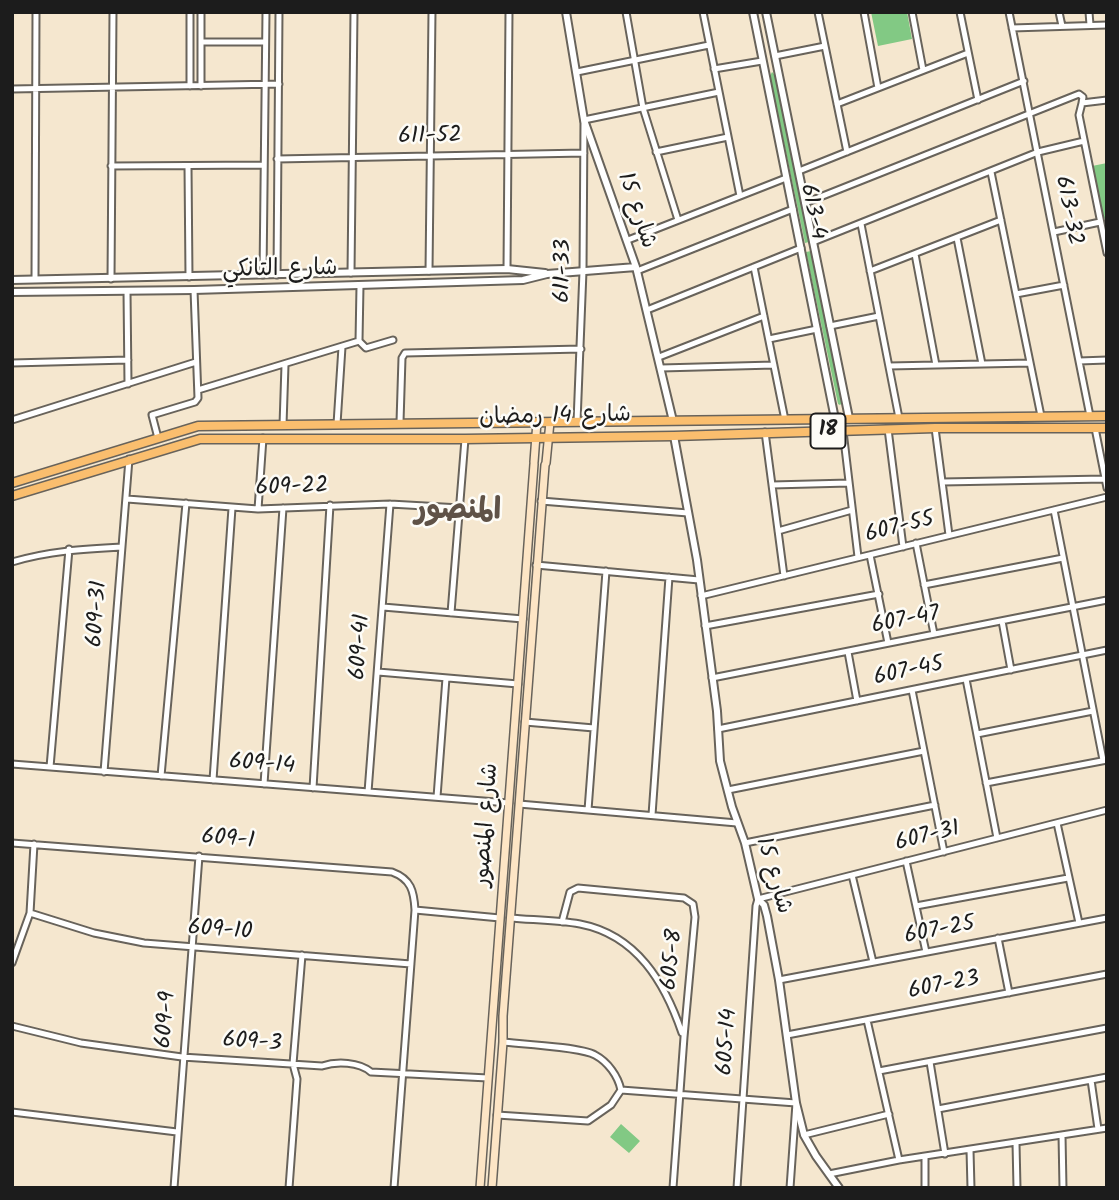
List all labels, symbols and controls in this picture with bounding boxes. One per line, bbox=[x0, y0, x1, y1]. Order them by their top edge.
street label: 611-52 bbox=[398, 124, 462, 152]
street label: شارع 15 bbox=[609, 169, 661, 253]
street label: 613-32 bbox=[1047, 174, 1087, 248]
street label: 613-4 bbox=[792, 182, 830, 242]
street label: 611-33 bbox=[551, 239, 579, 303]
street label: شارع التانكي bbox=[222, 256, 338, 286]
street label: شارع 14 رمضان bbox=[479, 403, 631, 433]
road number: 18 bbox=[810, 414, 846, 448]
street label: 609-22 bbox=[255, 474, 329, 504]
district label: المنصور bbox=[415, 495, 501, 531]
street label: 607-55 bbox=[863, 507, 937, 551]
street label: 609-31 bbox=[83, 580, 115, 648]
street label: 607-47 bbox=[870, 602, 942, 642]
street label: 609-41 bbox=[346, 613, 378, 681]
street label: 607-45 bbox=[872, 652, 946, 694]
street label: 609-14 bbox=[228, 750, 296, 782]
street label: شارع المنصور bbox=[470, 762, 506, 888]
street label: 607-31 bbox=[893, 817, 963, 859]
street label: 609-1 bbox=[200, 825, 256, 857]
street label: شارع 15 bbox=[747, 834, 797, 918]
street label: 607-25 bbox=[902, 912, 978, 952]
street label: 609-10 bbox=[187, 916, 253, 948]
street label: 605-8 bbox=[657, 928, 691, 992]
street label: 607-23 bbox=[906, 967, 982, 1007]
street label: 609-9 bbox=[152, 990, 184, 1050]
street label: 605-14 bbox=[713, 1008, 745, 1076]
street label: 609-3 bbox=[222, 1028, 282, 1060]

